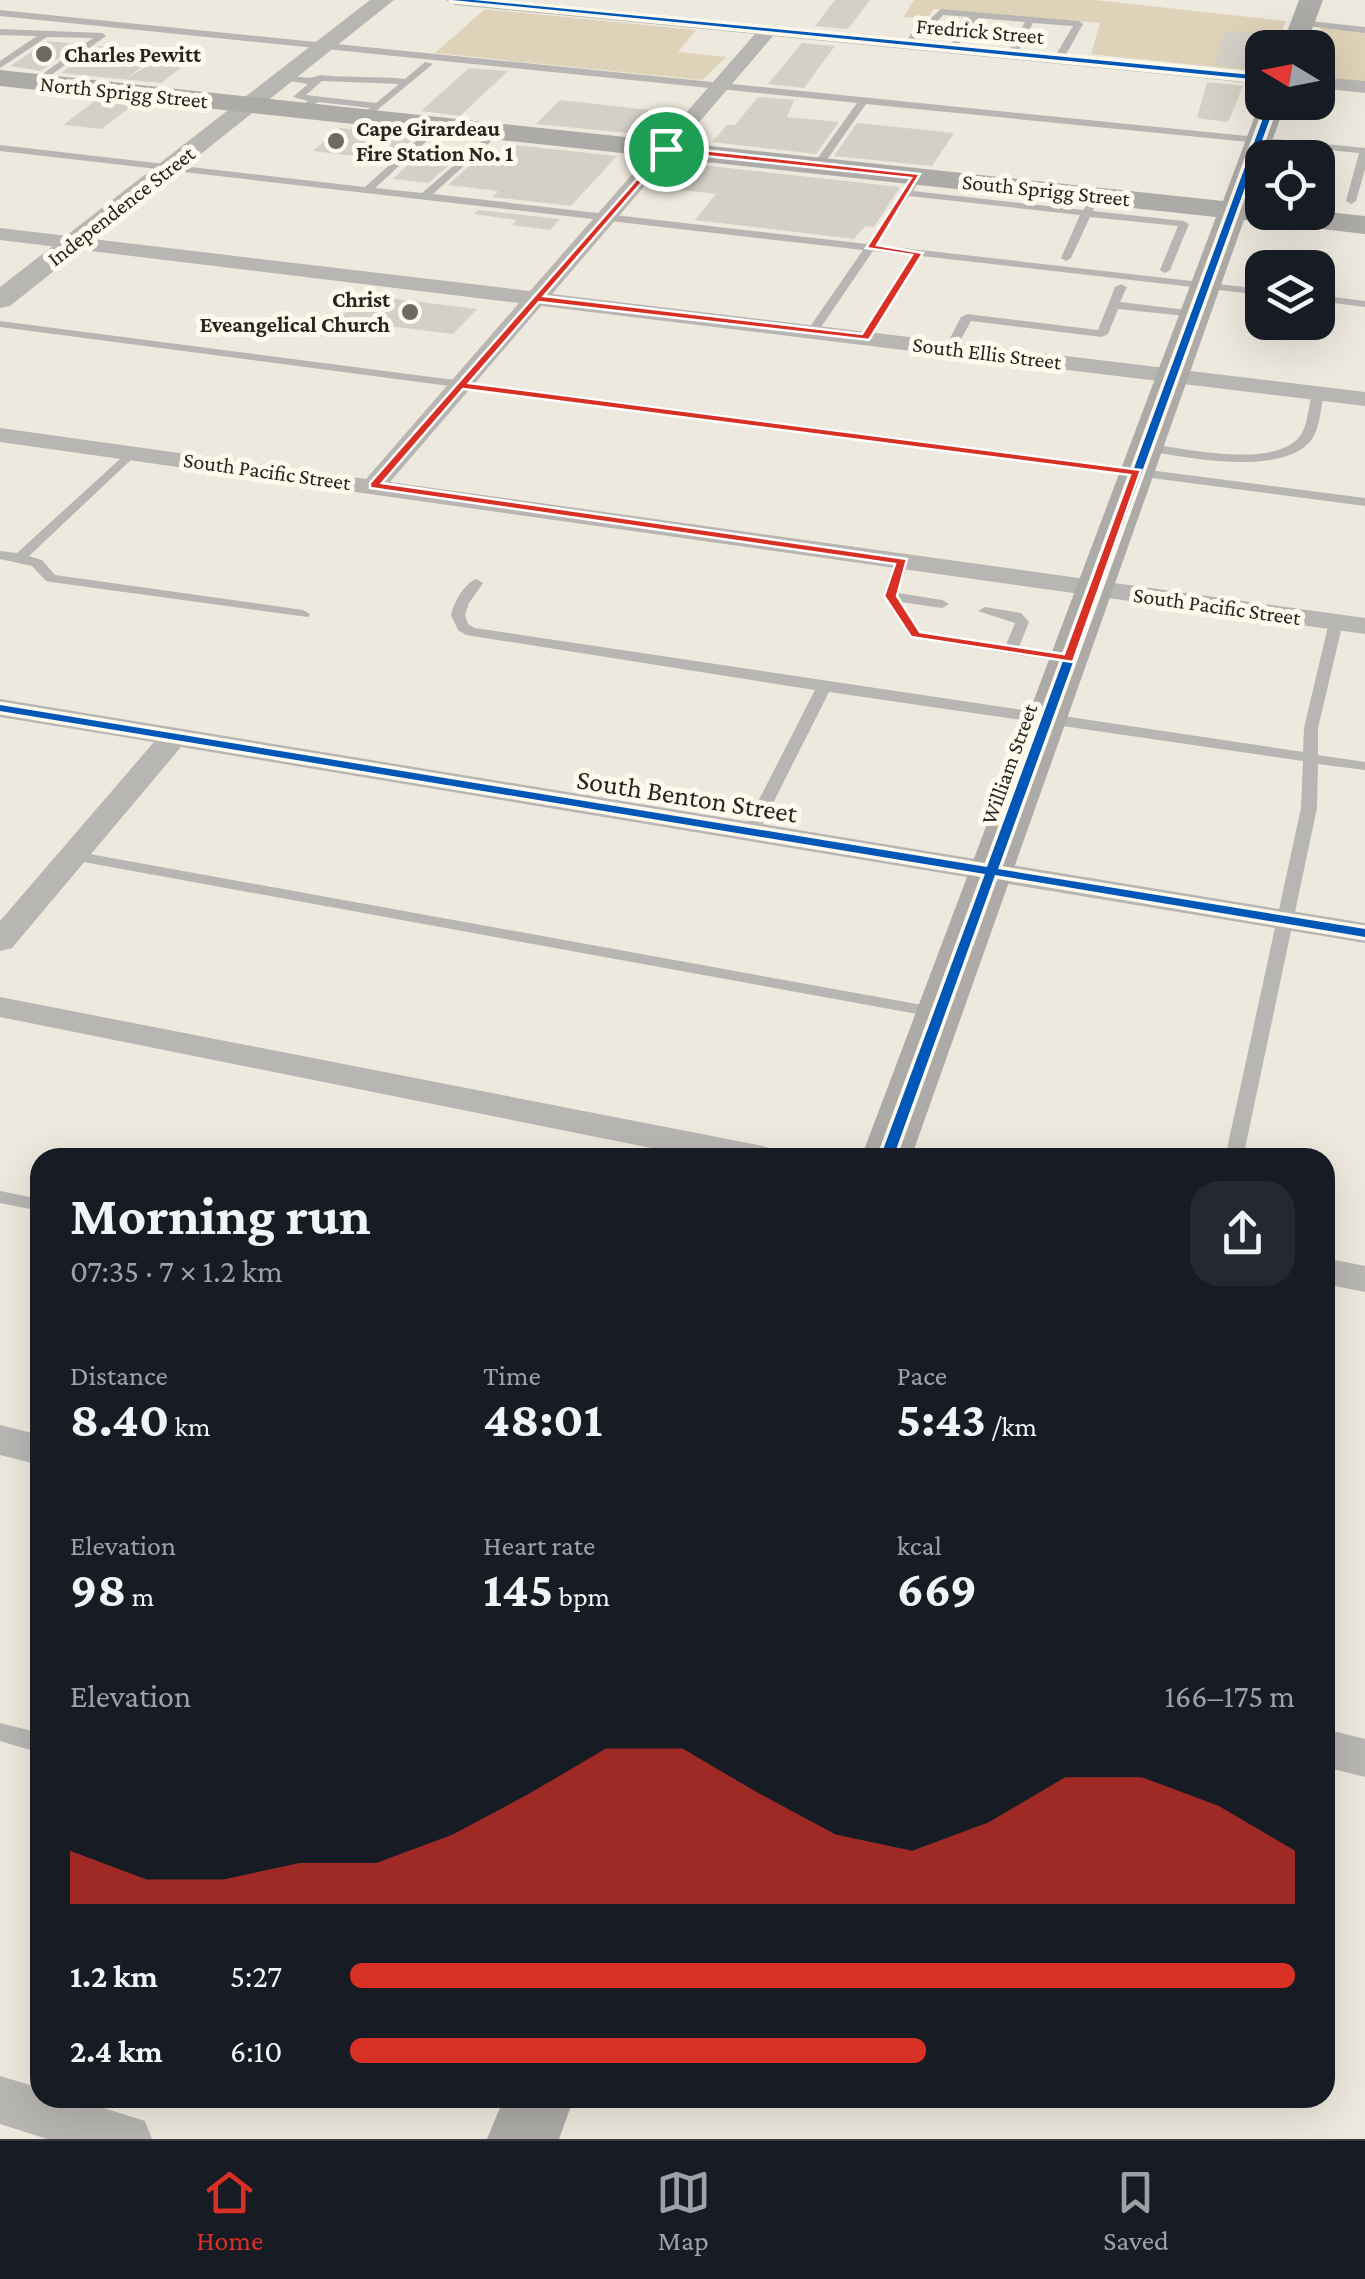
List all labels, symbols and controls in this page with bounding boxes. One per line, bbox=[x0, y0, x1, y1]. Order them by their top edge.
street label: Fredrick Street bbox=[915, 13, 1046, 49]
north arrow bbox=[1245, 30, 1335, 120]
map controls bbox=[1245, 30, 1335, 340]
place label: Charles Pewitt bbox=[64, 42, 202, 67]
marker: Charles Pewitt bbox=[33, 43, 55, 65]
street label: North Sprigg Street bbox=[39, 71, 210, 113]
pin bbox=[624, 107, 709, 192]
place label: Cape Girardeau Fire Station No. 1 bbox=[356, 116, 513, 166]
icon: arrive bbox=[639, 122, 694, 177]
marker: Cape Girardeau Fire Station No. 1 bbox=[325, 130, 347, 152]
street label: Independence Street bbox=[42, 140, 200, 271]
button: locate bbox=[1245, 140, 1335, 230]
street label: South Sprigg Street bbox=[961, 169, 1132, 211]
button: layers bbox=[1245, 250, 1335, 340]
place label: Christ Eveangelical Church bbox=[200, 287, 391, 337]
marker: Christ Eveangelical Church bbox=[399, 301, 421, 323]
street label: South Ellis Street bbox=[911, 331, 1064, 375]
street label: South Pacific Street bbox=[182, 447, 353, 495]
street label: South Pacific Street bbox=[1132, 582, 1303, 630]
street label: William Street bbox=[976, 700, 1043, 828]
street label: South Benton Street bbox=[574, 763, 800, 829]
button: share bbox=[1190, 1181, 1295, 1286]
text: Morning run bbox=[70, 1185, 371, 1246]
text: 07:35 · 7 × 1.2 km bbox=[70, 1253, 283, 1289]
text: Distance bbox=[70, 1360, 168, 1391]
text: Time bbox=[483, 1360, 541, 1391]
text: Pace bbox=[897, 1360, 947, 1391]
text: 8.40 bbox=[70, 1391, 169, 1447]
text: 48:01 bbox=[483, 1391, 602, 1447]
text: 5:43 bbox=[897, 1391, 986, 1447]
text: km bbox=[169, 1411, 210, 1442]
text: /km bbox=[986, 1411, 1037, 1442]
text: Elevation bbox=[70, 1530, 176, 1561]
text: Heart rate bbox=[483, 1530, 595, 1561]
text: kcal bbox=[897, 1530, 942, 1561]
text: 98 bbox=[70, 1561, 126, 1617]
text: 145 bbox=[483, 1561, 553, 1617]
text: 669 bbox=[897, 1561, 977, 1617]
text: m bbox=[126, 1581, 154, 1612]
text: bpm bbox=[553, 1581, 610, 1612]
text: Elevation bbox=[70, 1678, 191, 1714]
text: 166–175 m bbox=[1164, 1678, 1295, 1714]
text: 1.2 km bbox=[70, 1958, 158, 1994]
text: 5:27 bbox=[230, 1958, 282, 1994]
text: 2.4 km bbox=[70, 2033, 163, 2069]
text: 6:10 bbox=[230, 2033, 282, 2069]
tab: Home bbox=[196, 2165, 263, 2256]
tab: Map bbox=[656, 2165, 711, 2256]
tab: Saved bbox=[1103, 2165, 1169, 2256]

